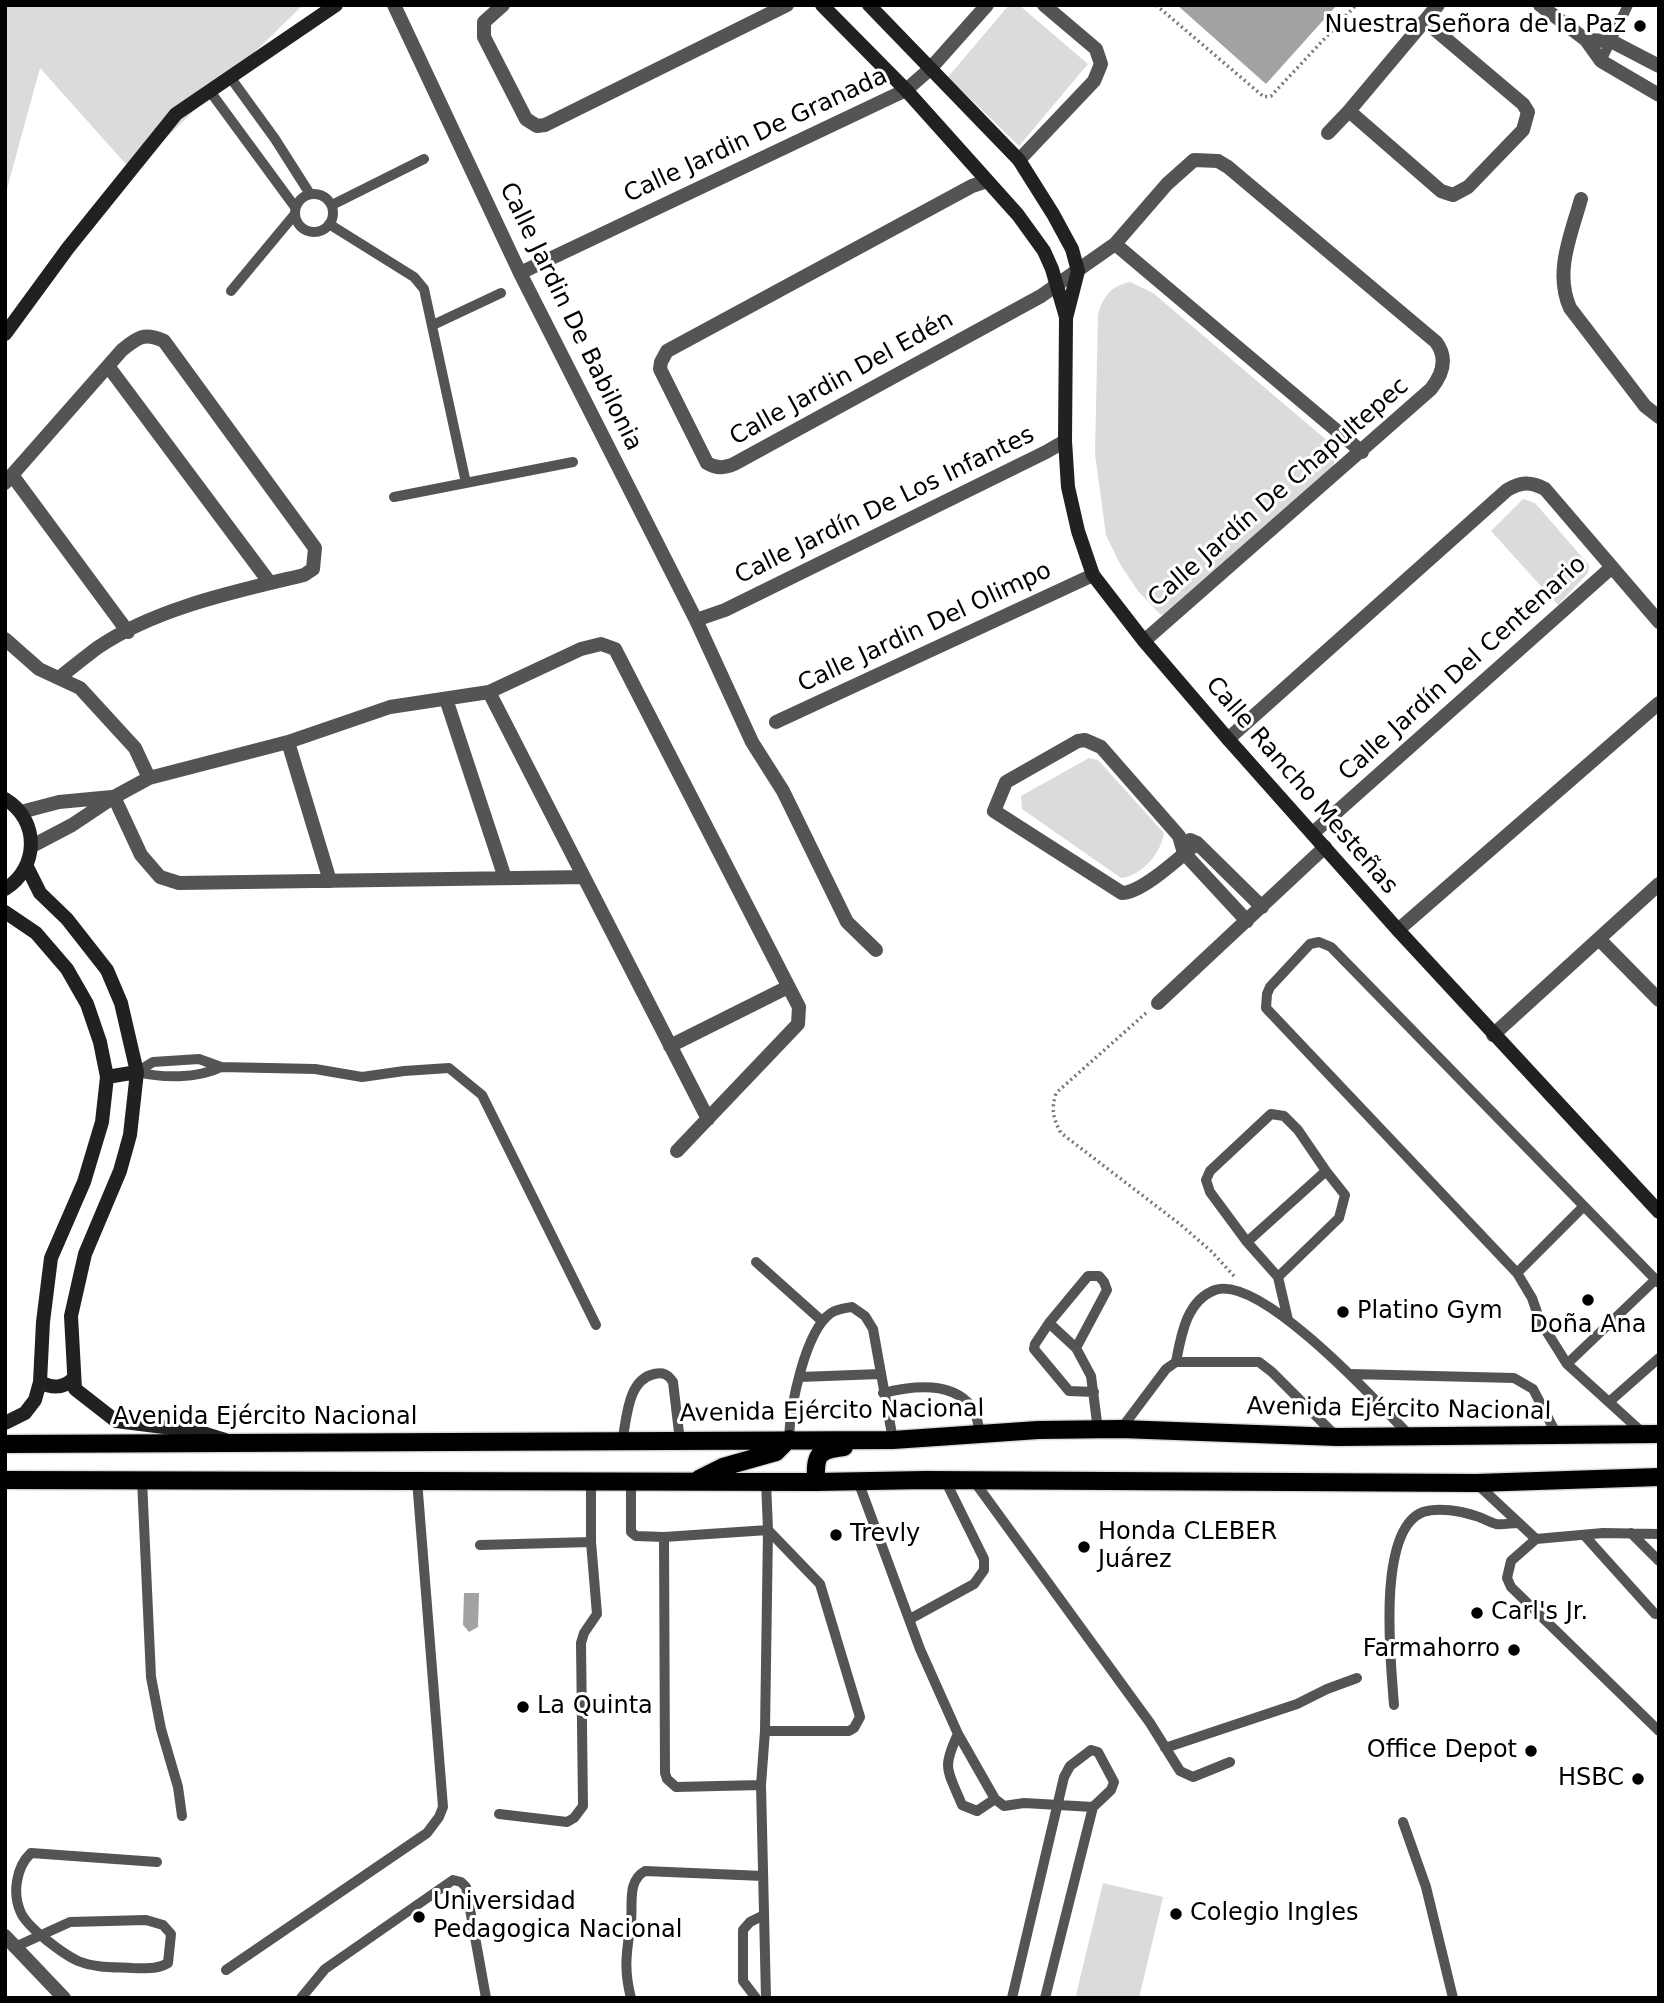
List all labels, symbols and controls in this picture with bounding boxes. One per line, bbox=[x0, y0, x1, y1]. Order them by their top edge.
place label: Nuestra Señora de la Paz bbox=[1325, 12, 1626, 40]
marker: Nuestra Señora de la Paz bbox=[1632, 18, 1648, 34]
street label: Calle Jardin De Granada bbox=[620, 62, 892, 210]
street label: Calle Jardin De Babilonia bbox=[492, 178, 648, 456]
street label: Calle Jardin Del Edén bbox=[725, 306, 959, 452]
street label: Calle Jardín De Chapultepec bbox=[1143, 372, 1415, 614]
street label: Calle Jardín De Los Infantes bbox=[731, 421, 1039, 591]
street label: Calle Jardín Del Centenario bbox=[1333, 550, 1593, 788]
street label: Calle Jardin Del Olimpo bbox=[794, 557, 1056, 699]
street label: Calle Rancho Mesteñas bbox=[1199, 671, 1403, 901]
marker: Doña Ana bbox=[1580, 1292, 1596, 1308]
place label: Platino Gym bbox=[1357, 1298, 1503, 1326]
marker: Platino Gym bbox=[1335, 1304, 1351, 1320]
place label: Doña Ana bbox=[1529, 1312, 1647, 1340]
street label: Avenida Ejército Nacional bbox=[1246, 1393, 1552, 1427]
street label: Avenida Ejército Nacional bbox=[679, 1395, 985, 1429]
street label: Avenida Ejército Nacional bbox=[113, 1404, 417, 1432]
place label: Honda CLEBER Juárez bbox=[1098, 1519, 1277, 1575]
place label: Trevly bbox=[850, 1521, 920, 1549]
marker: Trevly bbox=[828, 1527, 844, 1543]
marker: Honda CLEBER Juárez bbox=[1076, 1539, 1092, 1555]
place label: Carl's Jr. bbox=[1491, 1599, 1588, 1627]
marker: Carl's Jr. bbox=[1469, 1605, 1485, 1621]
place label: Farmahorro bbox=[1363, 1636, 1500, 1664]
marker: Farmahorro bbox=[1506, 1642, 1522, 1658]
place label: La Quinta bbox=[537, 1693, 653, 1721]
marker: La Quinta bbox=[515, 1699, 531, 1715]
place label: Office Depot bbox=[1367, 1737, 1517, 1765]
marker: Office Depot bbox=[1523, 1743, 1539, 1759]
place label: HSBC bbox=[1558, 1765, 1624, 1793]
marker: HSBC bbox=[1630, 1771, 1646, 1787]
place label: Universidad Pedagogica Nacional bbox=[433, 1889, 682, 1945]
place label: Colegio Ingles bbox=[1190, 1900, 1359, 1928]
marker: Colegio Ingles bbox=[1168, 1906, 1184, 1922]
marker: Universidad Pedagogica Nacional bbox=[411, 1909, 427, 1925]

